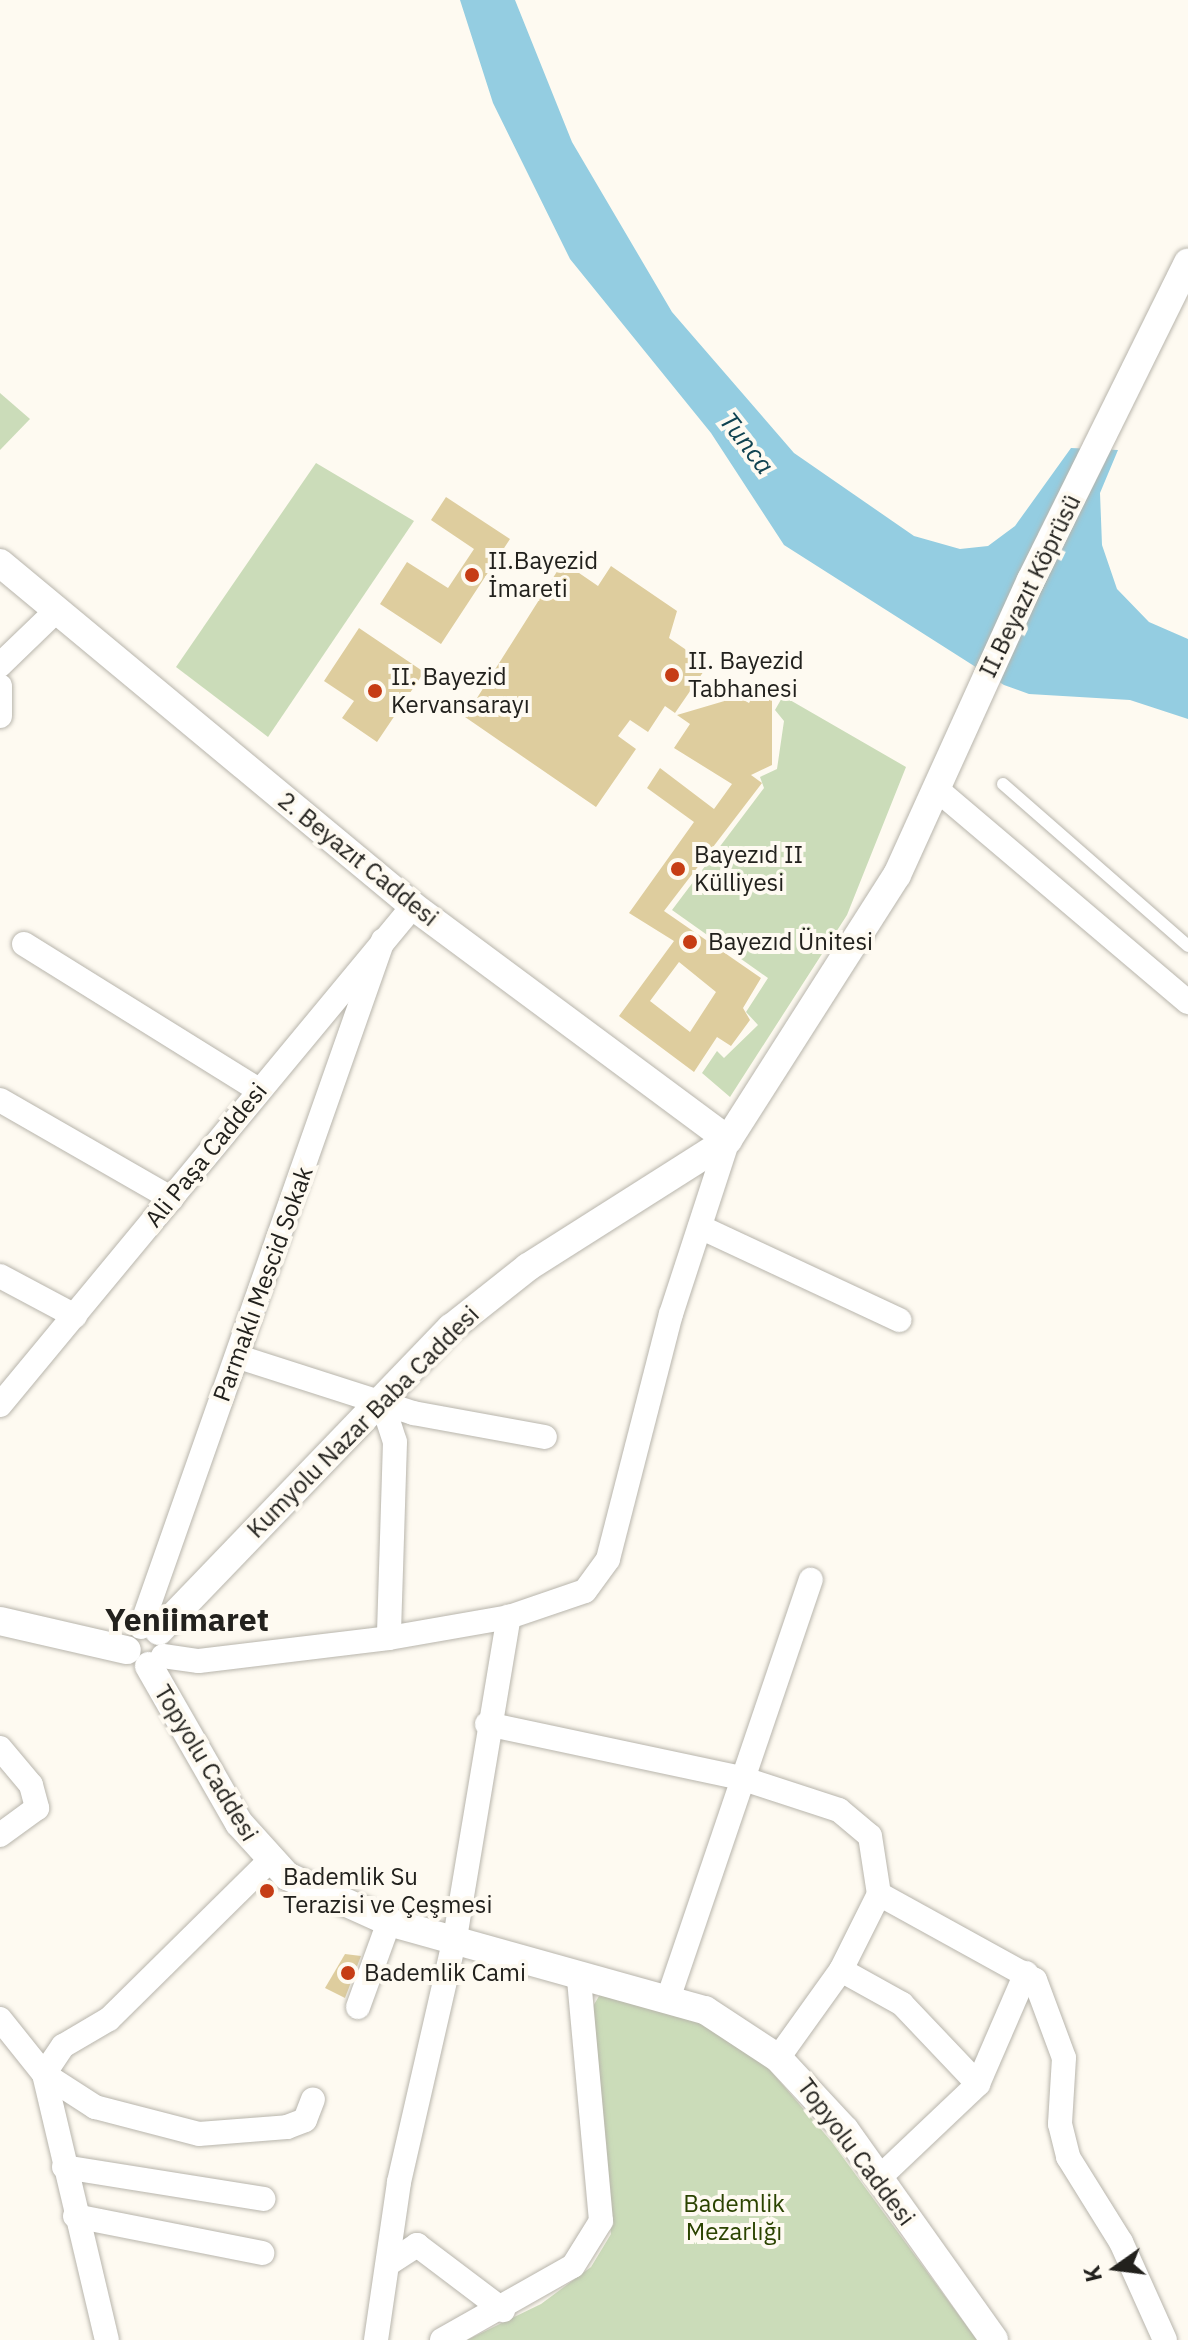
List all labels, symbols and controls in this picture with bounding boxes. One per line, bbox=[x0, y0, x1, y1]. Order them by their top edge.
water label: Tunca bbox=[713, 406, 781, 480]
street label: II.Beyazıt Köprüsü bbox=[973, 490, 1087, 682]
place label: II.Bayezid İmareti bbox=[488, 547, 598, 603]
marker: II.Bayezid İmareti bbox=[463, 566, 481, 584]
place label: II. Bayezid Tabhanesi bbox=[688, 647, 804, 703]
place label: II. Bayezid Kervansarayı bbox=[391, 663, 530, 719]
marker: II. Bayezid Tabhanesi bbox=[663, 666, 681, 684]
marker: II. Bayezid Kervansarayı bbox=[366, 682, 384, 700]
street label: 2. Beyazıt Caddesi bbox=[272, 786, 444, 932]
place label: Bayezıd II Külliyesi bbox=[694, 841, 803, 897]
marker: Bayezıd II Külliyesi bbox=[669, 860, 687, 878]
place label: Bayezıd Ünitesi bbox=[708, 928, 873, 956]
marker: Bayezıd Ünitesi bbox=[679, 931, 701, 953]
street label: Ali Paşa Caddesi bbox=[139, 1077, 273, 1233]
street label: Parmaklı Mescid Sokak bbox=[207, 1163, 319, 1405]
street label: Kumyolu Nazar Baba Caddesi bbox=[241, 1300, 485, 1544]
district label: Yeniimaret bbox=[105, 1600, 269, 1638]
street label: Topyolu Caddesi bbox=[148, 1680, 264, 1846]
place label: Bademlik Su Terazisi ve Çeşmesi bbox=[283, 1863, 492, 1919]
marker: Bademlik Su Terazisi ve Çeşmesi bbox=[258, 1882, 276, 1900]
place label: Bademlik Cami bbox=[364, 1959, 526, 1987]
marker: Bademlik Cami bbox=[339, 1964, 357, 1982]
street label: Topyolu Caddesi bbox=[791, 2073, 921, 2231]
park label: Bademlik Mezarlığı bbox=[683, 2190, 785, 2246]
north arrow bbox=[1076, 2228, 1156, 2308]
text: K bbox=[1076, 2263, 1108, 2285]

